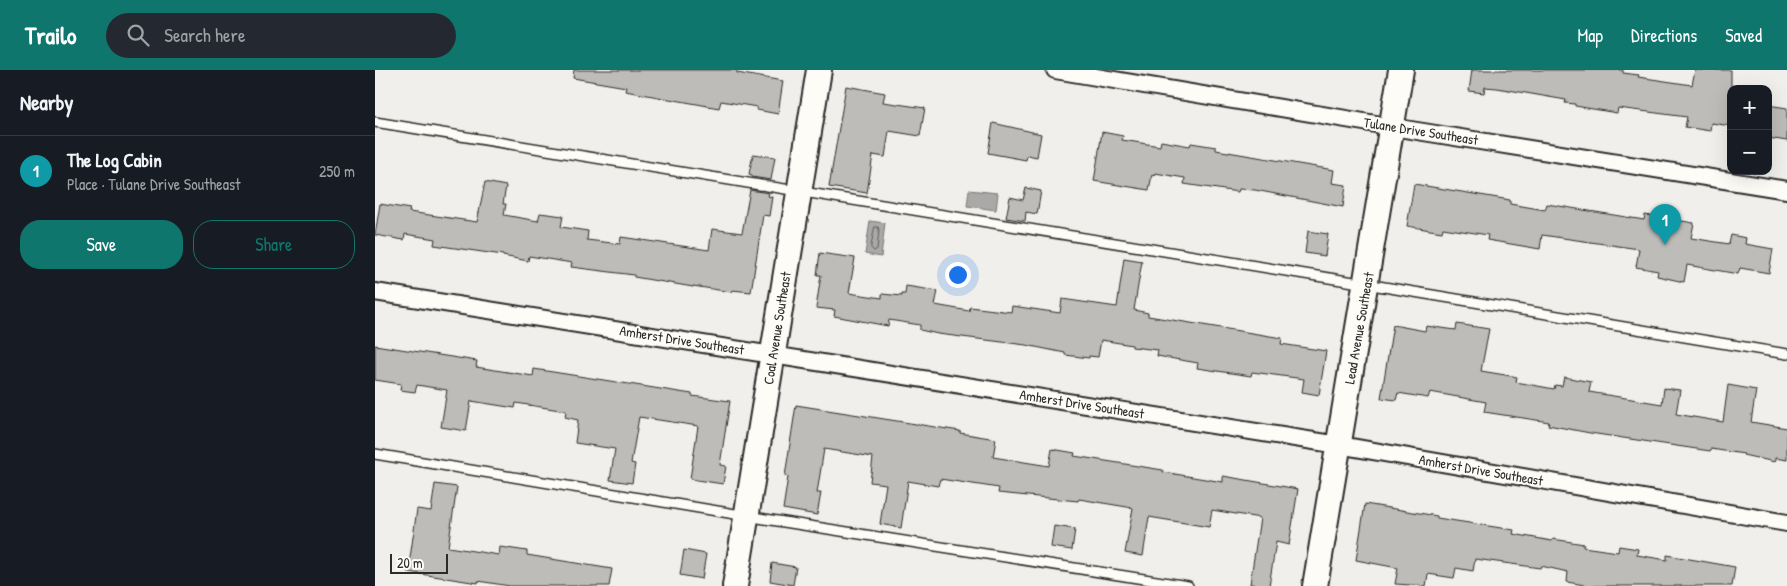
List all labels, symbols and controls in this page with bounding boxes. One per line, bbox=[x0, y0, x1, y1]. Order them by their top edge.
search box bbox=[106, 13, 456, 58]
text: Trailo bbox=[25, 19, 76, 51]
icon: search bbox=[124, 21, 152, 49]
text: Search here bbox=[164, 22, 246, 48]
text: Map bbox=[1578, 23, 1603, 48]
text: Directions bbox=[1631, 23, 1697, 48]
text: Saved bbox=[1725, 23, 1762, 48]
map controls bbox=[1727, 85, 1772, 175]
button: + bbox=[1727, 85, 1772, 130]
text: Nearby bbox=[20, 88, 73, 117]
street label: Tulane Drive Southeast bbox=[1362, 112, 1480, 149]
button: − bbox=[1727, 130, 1772, 175]
text: The Log Cabin bbox=[67, 147, 162, 173]
text: 1 bbox=[33, 160, 39, 182]
text: 250 m bbox=[319, 160, 355, 182]
text: Place · Tulane Drive Southeast bbox=[67, 173, 241, 195]
pin: 1 bbox=[1649, 204, 1681, 245]
button: Save bbox=[20, 220, 183, 269]
button: Share bbox=[193, 220, 355, 269]
your location bbox=[945, 262, 971, 288]
street label: Coal Avenue Southeast bbox=[758, 270, 795, 386]
street label: Lead Avenue Southeast bbox=[1339, 270, 1378, 385]
street label: Amherst Drive Southeast bbox=[618, 320, 746, 359]
street label: Amherst Drive Southeast bbox=[1018, 384, 1146, 423]
street label: Amherst Drive Southeast bbox=[1417, 449, 1545, 490]
scale bar bbox=[390, 551, 447, 574]
text: 20 m bbox=[397, 553, 423, 572]

